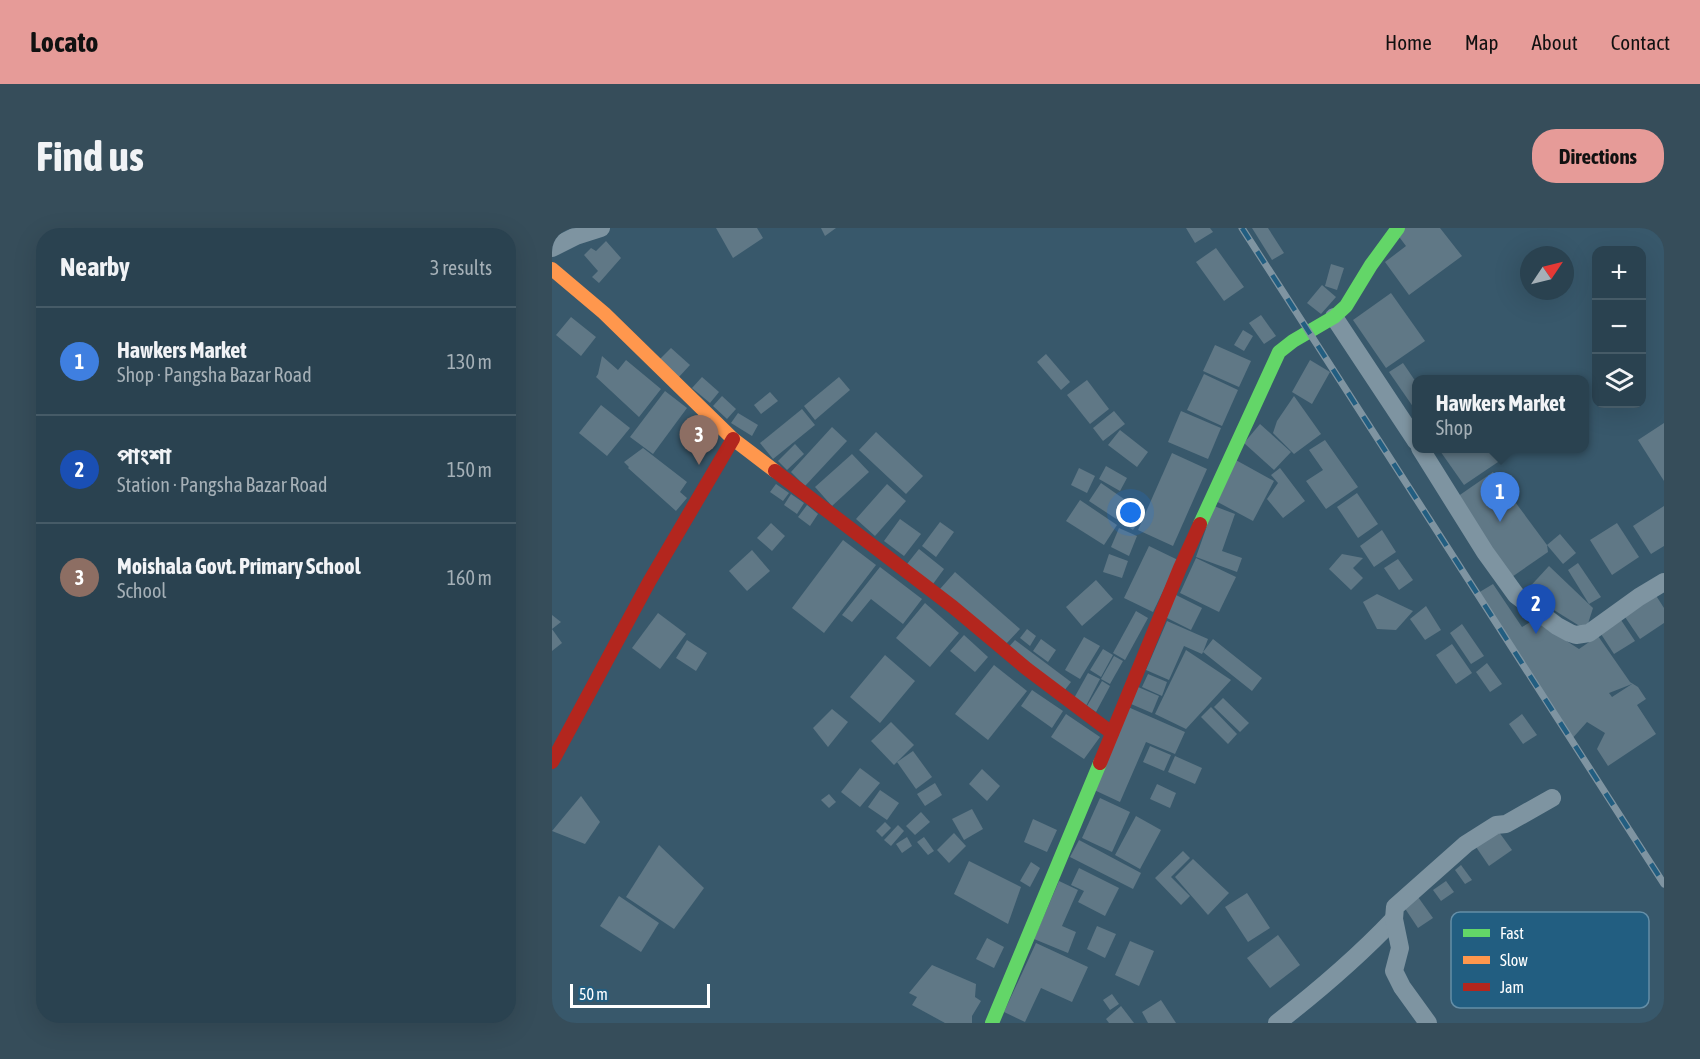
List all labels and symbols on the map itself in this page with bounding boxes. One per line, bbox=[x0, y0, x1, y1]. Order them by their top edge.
north arrow bbox=[1520, 246, 1574, 300]
pin: 3 bbox=[680, 416, 718, 465]
pin: 1 bbox=[1480, 472, 1520, 522]
your location bbox=[1116, 498, 1145, 527]
pin: 2 bbox=[1516, 584, 1556, 634]
legend bbox=[1451, 912, 1649, 1008]
text: Fast bbox=[1500, 924, 1524, 942]
text: Slow bbox=[1500, 951, 1528, 969]
text: Jam bbox=[1500, 978, 1524, 996]
scale bar bbox=[570, 981, 710, 1008]

